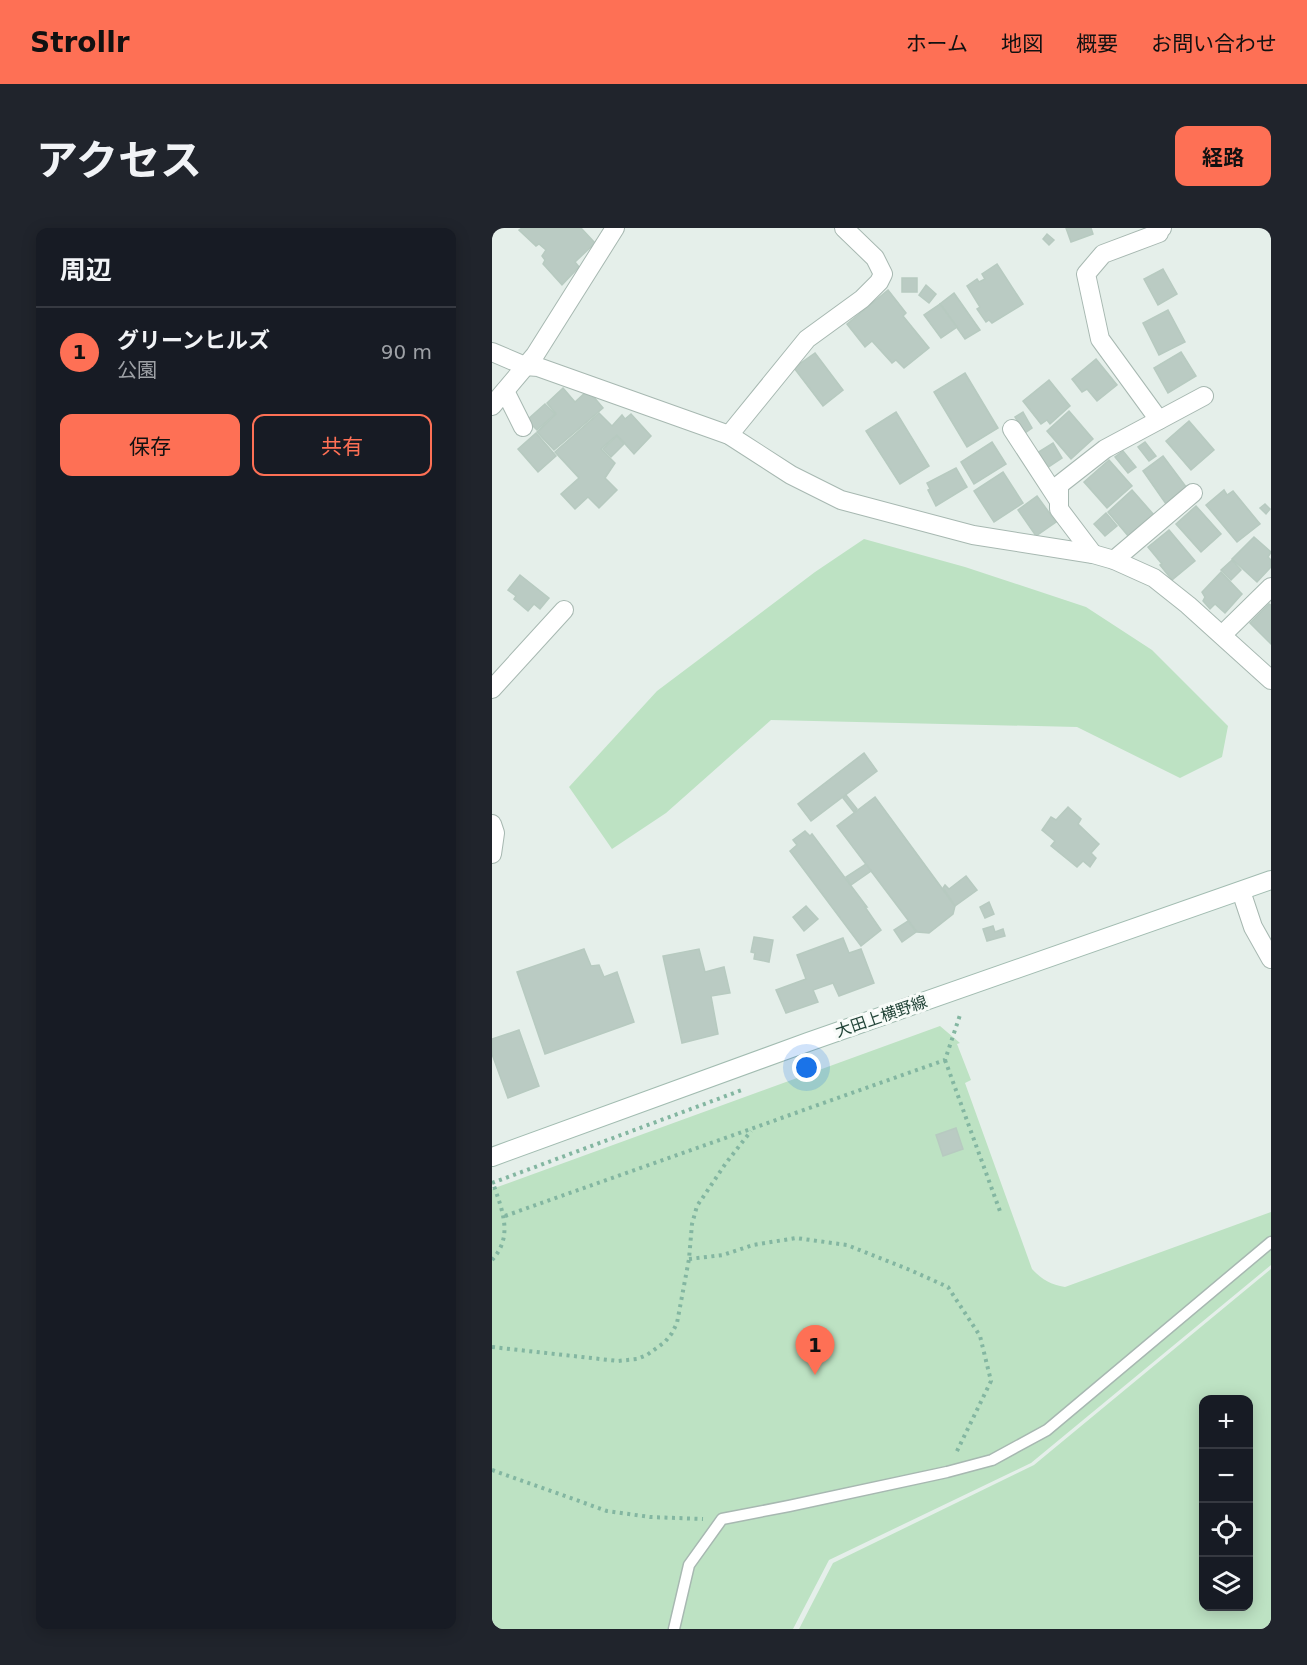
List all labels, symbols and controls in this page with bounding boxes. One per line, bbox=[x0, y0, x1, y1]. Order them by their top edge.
text: Strollr bbox=[30, 26, 130, 59]
text: ホーム bbox=[906, 32, 968, 56]
text: 地図 bbox=[1001, 32, 1043, 56]
text: 概要 bbox=[1076, 32, 1118, 56]
text: お問い合わせ bbox=[1151, 32, 1277, 56]
button: 経路 bbox=[1175, 126, 1271, 186]
text: アクセス bbox=[36, 136, 202, 185]
text: 周辺 bbox=[60, 255, 112, 285]
text: グリーンヒルズ bbox=[117, 328, 270, 353]
text: 1 bbox=[73, 340, 86, 364]
text: 90 m bbox=[381, 340, 432, 364]
text: 公園 bbox=[117, 358, 157, 382]
button: 保存 bbox=[60, 414, 240, 476]
button: 共有 bbox=[252, 414, 432, 476]
street label: 大田上横野線 bbox=[833, 992, 930, 1041]
your location bbox=[792, 1053, 821, 1082]
pin: 1 bbox=[796, 1326, 834, 1375]
map controls bbox=[1199, 1395, 1253, 1611]
button: + bbox=[1199, 1395, 1253, 1449]
button: − bbox=[1199, 1449, 1253, 1503]
button: locate bbox=[1199, 1503, 1253, 1557]
button: layers bbox=[1199, 1557, 1253, 1611]

